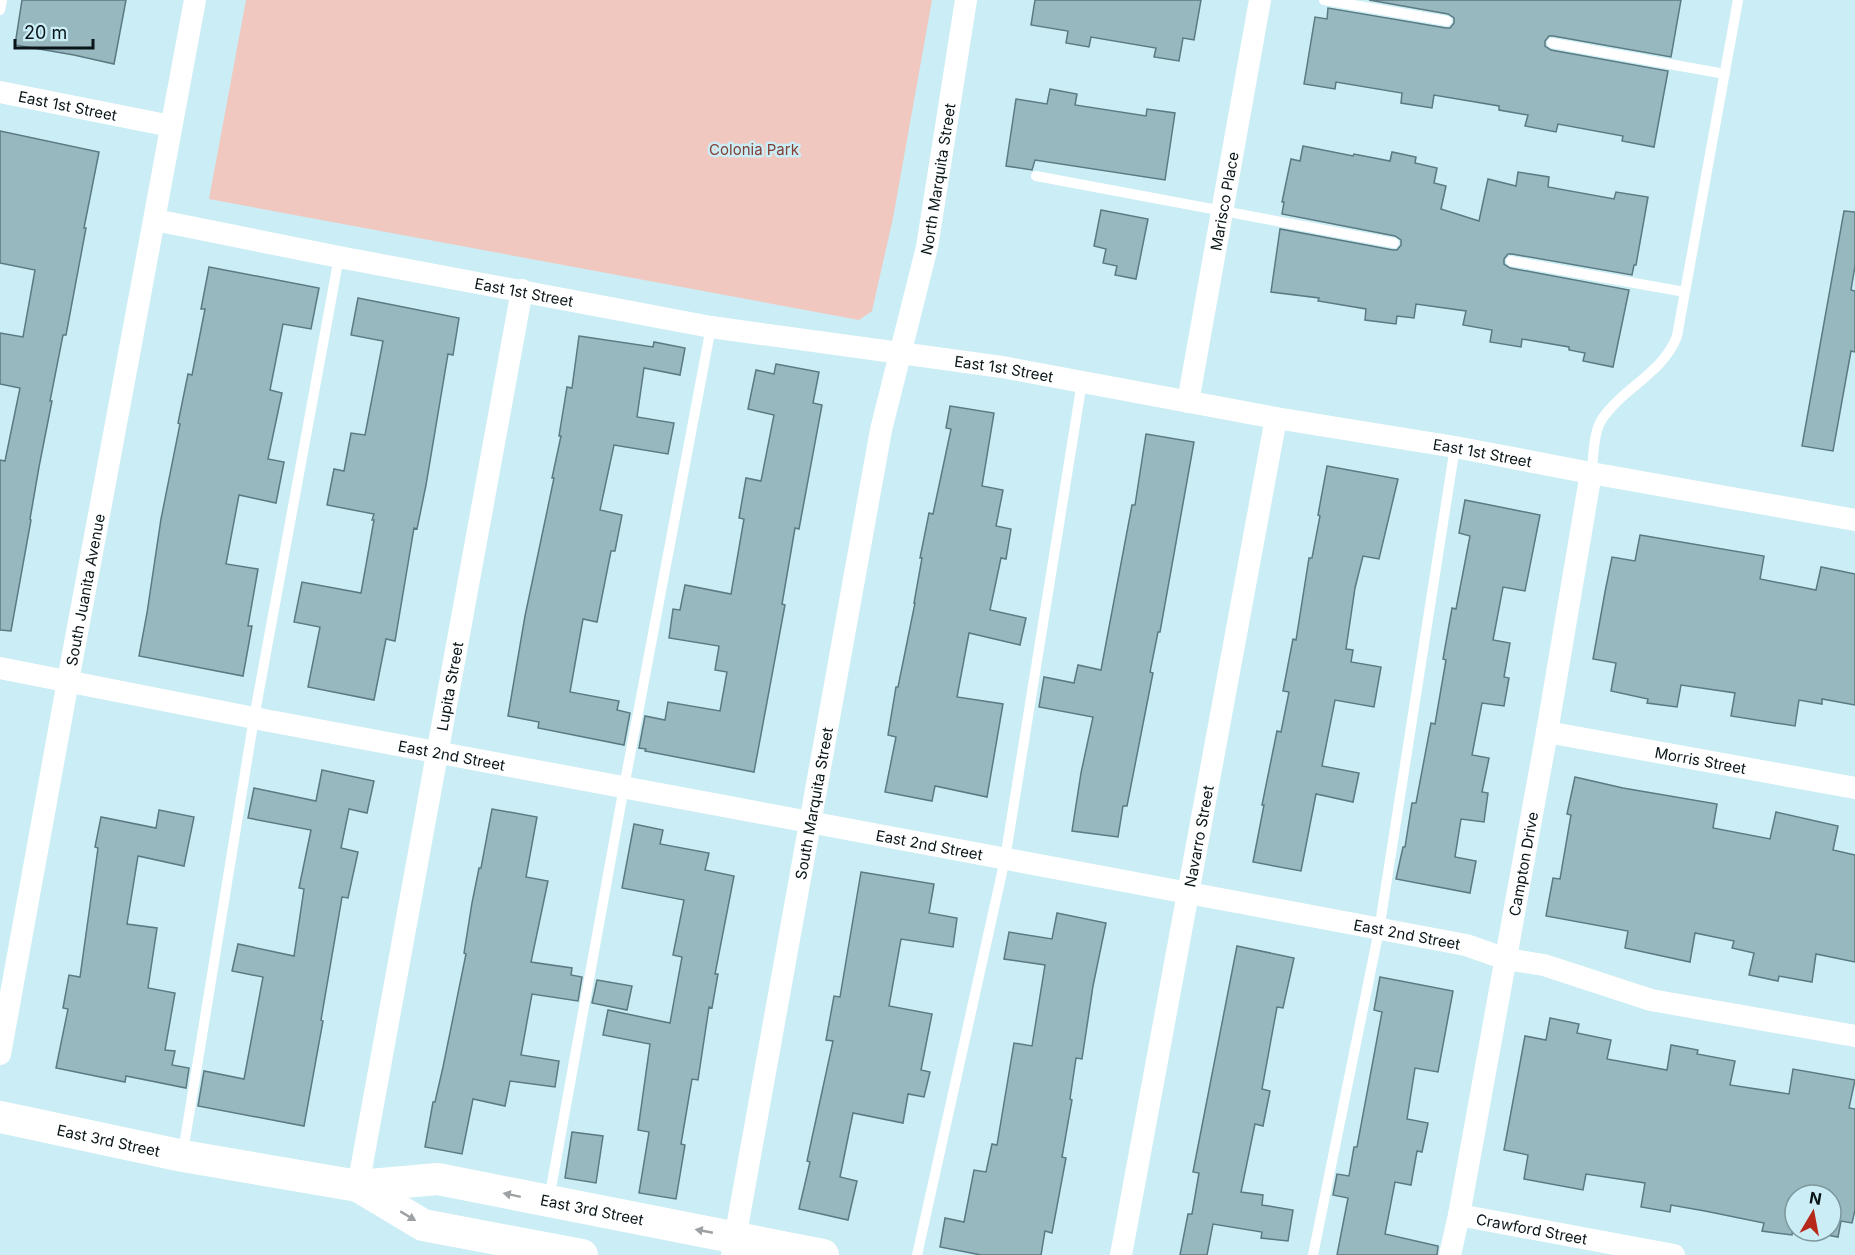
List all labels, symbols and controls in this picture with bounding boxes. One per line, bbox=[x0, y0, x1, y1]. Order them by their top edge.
scale bar bbox=[15, 12, 93, 50]
text: 20 m bbox=[24, 22, 67, 43]
street label: East 1st Street bbox=[17, 86, 119, 125]
street label: North Marquita Street bbox=[916, 102, 959, 257]
park label: Colonia Park bbox=[709, 140, 800, 159]
street label: Marisco Place bbox=[1206, 150, 1242, 252]
street label: East 1st Street bbox=[473, 273, 575, 310]
street label: East 1st Street bbox=[953, 351, 1055, 386]
street label: East 1st Street bbox=[1432, 434, 1534, 471]
street label: South Juanita Avenue bbox=[62, 512, 109, 667]
street label: Lupita Street bbox=[432, 640, 467, 732]
street label: South Marquita Street bbox=[790, 725, 837, 881]
street label: East 2nd Street bbox=[397, 736, 507, 774]
street label: Morris Street bbox=[1653, 742, 1748, 778]
street label: Navarro Street bbox=[1180, 784, 1217, 889]
street label: Campton Drive bbox=[1504, 810, 1542, 918]
street label: East 2nd Street bbox=[874, 825, 984, 864]
street label: East 2nd Street bbox=[1352, 915, 1462, 953]
street label: East 3rd Street bbox=[55, 1120, 162, 1160]
north arrow bbox=[1783, 1183, 1843, 1243]
text: N bbox=[1808, 1187, 1823, 1209]
one-way arrow bbox=[503, 1189, 521, 1199]
street label: East 3rd Street bbox=[539, 1190, 645, 1229]
street label: Crawford Street bbox=[1475, 1209, 1589, 1248]
one-way arrow bbox=[400, 1211, 416, 1222]
one-way arrow bbox=[694, 1226, 713, 1235]

